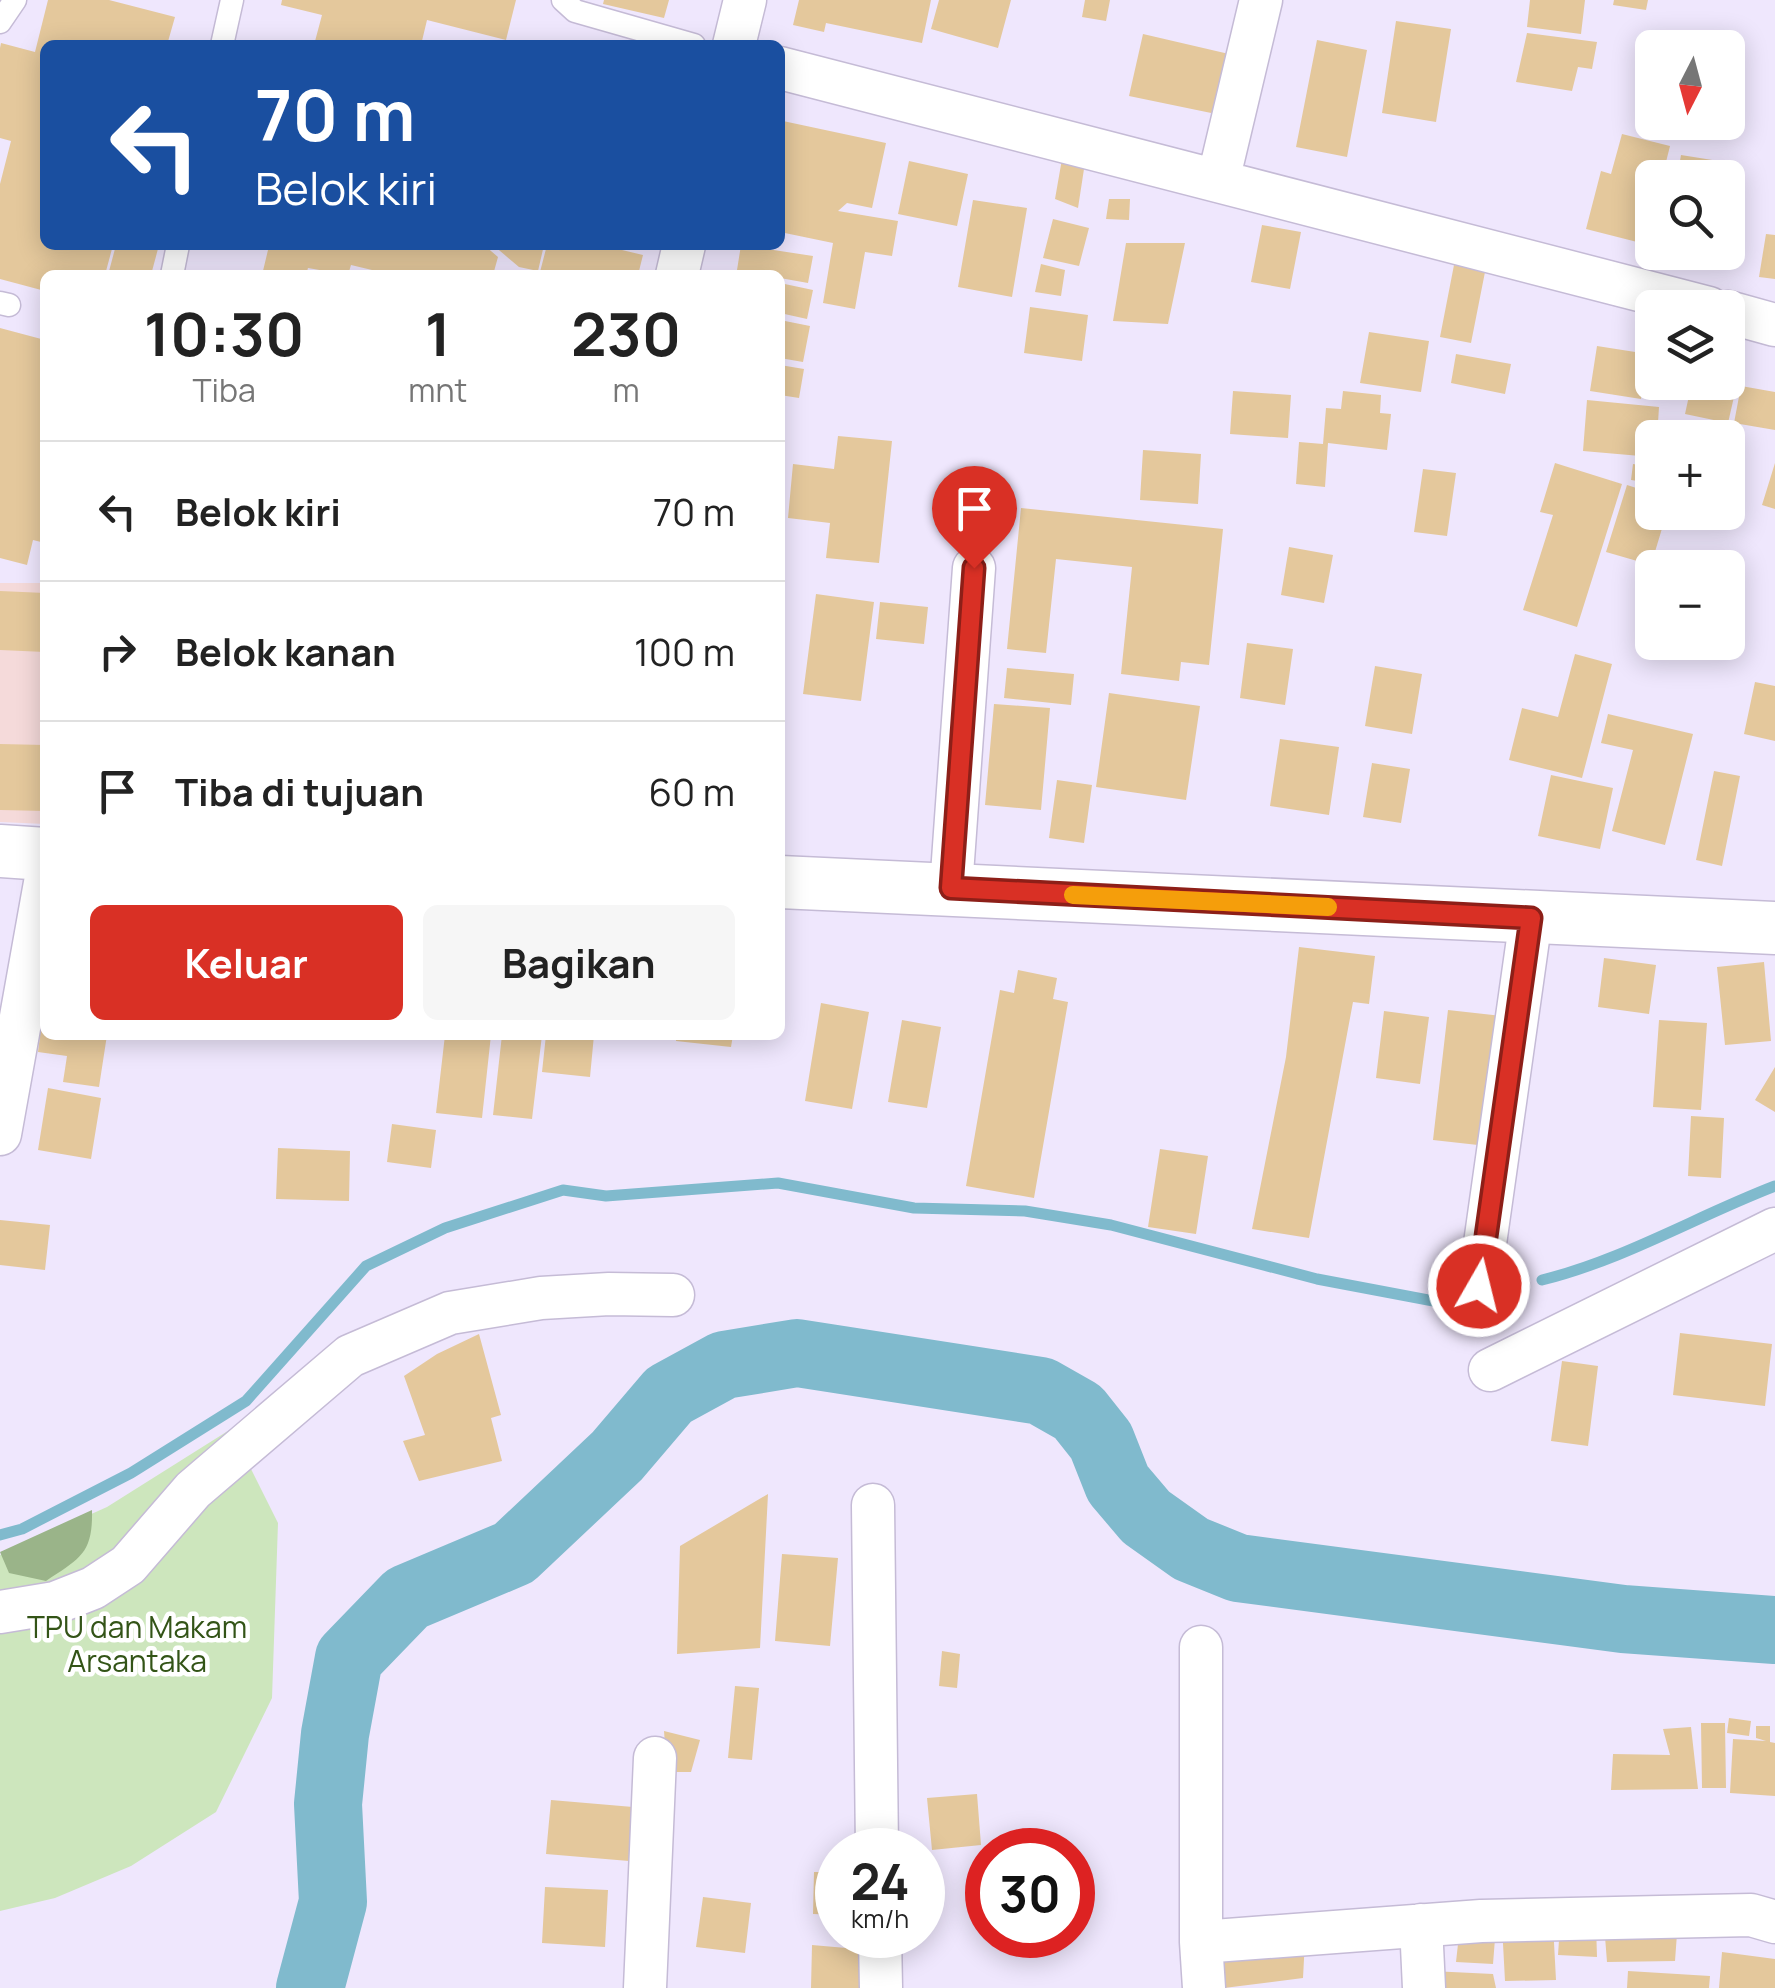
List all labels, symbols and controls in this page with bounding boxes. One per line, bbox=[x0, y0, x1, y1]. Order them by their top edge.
north arrow bbox=[1635, 30, 1745, 140]
map controls bbox=[1635, 30, 1745, 660]
text: 70 m bbox=[255, 66, 415, 162]
icon: left bbox=[90, 80, 220, 210]
text: Belok kiri bbox=[255, 157, 437, 219]
button: search bbox=[1635, 160, 1745, 270]
button: layers bbox=[1635, 290, 1745, 400]
text: 10:30 bbox=[144, 292, 304, 374]
text: 1 bbox=[425, 292, 451, 374]
text: 230 bbox=[571, 292, 681, 374]
text: Tiba bbox=[193, 368, 256, 412]
text: mnt bbox=[408, 368, 467, 412]
text: m bbox=[613, 368, 640, 412]
button: + bbox=[1635, 420, 1745, 530]
pin bbox=[932, 466, 1017, 569]
icon: arrive bbox=[947, 481, 1002, 536]
icon: left bbox=[90, 484, 145, 539]
text: Belok kiri bbox=[175, 485, 341, 537]
text: 70 m bbox=[653, 485, 735, 537]
button: − bbox=[1635, 550, 1745, 660]
icon: right bbox=[90, 624, 145, 679]
text: Belok kanan bbox=[175, 625, 396, 677]
text: 100 m bbox=[634, 625, 735, 677]
icon: arrive bbox=[90, 764, 145, 819]
text: Tiba di tujuan bbox=[175, 765, 424, 817]
text: 60 m bbox=[648, 765, 735, 817]
button: Keluar bbox=[90, 905, 403, 1020]
button: Bagikan bbox=[423, 905, 735, 1020]
position arrow bbox=[1427, 1234, 1531, 1338]
park label: TPU dan Makam Arsantaka bbox=[27, 1606, 247, 1681]
speed limit sign: 30 bbox=[965, 1828, 1095, 1958]
text: 24 bbox=[850, 1847, 910, 1915]
text: km/h bbox=[851, 1901, 909, 1936]

